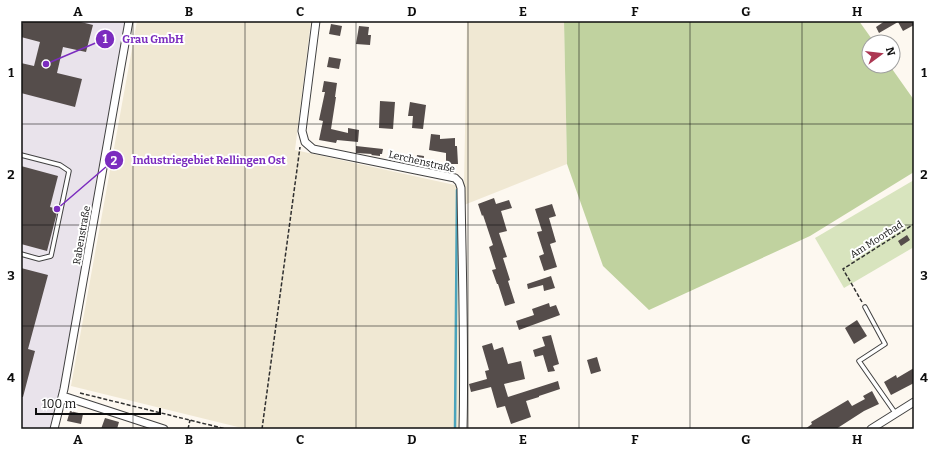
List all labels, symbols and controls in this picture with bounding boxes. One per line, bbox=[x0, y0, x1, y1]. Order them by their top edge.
text: A bbox=[73, 4, 83, 19]
text: B bbox=[185, 4, 193, 19]
text: C bbox=[296, 4, 304, 19]
text: D bbox=[407, 4, 417, 19]
text: E bbox=[519, 4, 527, 19]
text: F bbox=[631, 4, 639, 19]
text: G bbox=[741, 4, 751, 19]
text: H bbox=[852, 4, 862, 19]
callout: Grau GmbH bbox=[95, 27, 192, 50]
text: 1 bbox=[102, 32, 108, 46]
text: Grau GmbH bbox=[122, 33, 184, 46]
north arrow bbox=[861, 34, 901, 74]
text: N bbox=[883, 46, 898, 58]
text: 1 bbox=[8, 65, 14, 80]
text: 1 bbox=[921, 65, 927, 80]
street label: Lerchenstraße bbox=[387, 148, 456, 175]
callout: Industriegebiet Rellingen Ost bbox=[104, 149, 293, 172]
text: 2 bbox=[111, 154, 118, 168]
text: Industriegebiet Rellingen Ost bbox=[132, 154, 286, 167]
text: 2 bbox=[7, 167, 15, 182]
text: 2 bbox=[920, 167, 928, 182]
street label: Rabenstraße bbox=[71, 205, 93, 265]
street label: Am Moorbad bbox=[848, 219, 905, 261]
text: 3 bbox=[7, 268, 15, 283]
text: 3 bbox=[920, 268, 928, 283]
text: 4 bbox=[7, 370, 15, 385]
text: 4 bbox=[920, 370, 928, 385]
scale bar bbox=[36, 390, 160, 416]
text: 100 m bbox=[42, 397, 77, 411]
text: A bbox=[73, 432, 83, 447]
text: B bbox=[185, 432, 193, 447]
text: C bbox=[296, 432, 304, 447]
text: D bbox=[407, 432, 417, 447]
text: E bbox=[519, 432, 527, 447]
text: F bbox=[631, 432, 639, 447]
text: G bbox=[741, 432, 751, 447]
text: H bbox=[852, 432, 862, 447]

